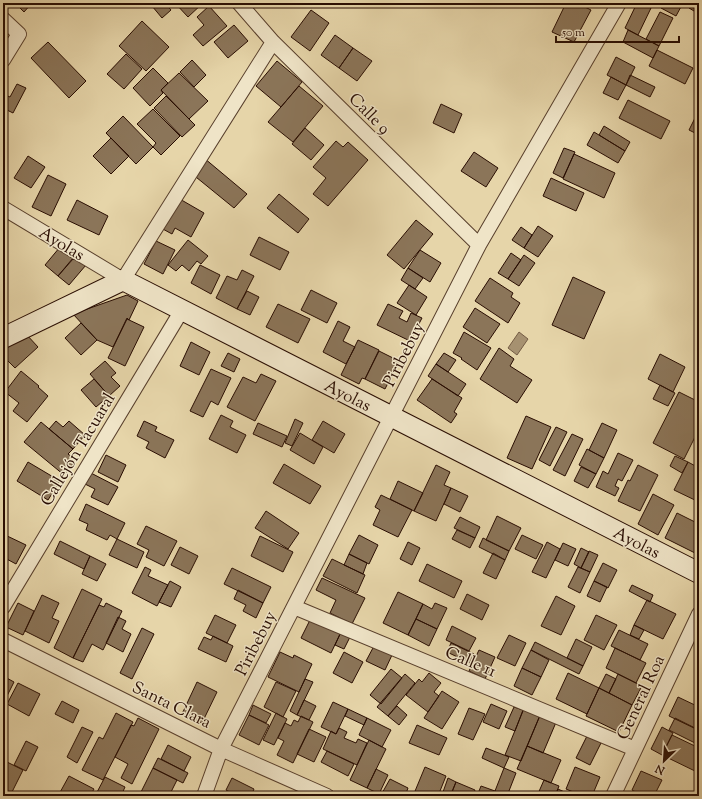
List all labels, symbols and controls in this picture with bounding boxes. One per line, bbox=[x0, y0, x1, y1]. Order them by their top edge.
scale bar bbox=[556, 18, 679, 44]
text: 50 m bbox=[561, 24, 585, 42]
street label: Calle 9 bbox=[342, 88, 395, 141]
street label: Ayolas bbox=[34, 222, 89, 268]
street label: Piribebuy bbox=[378, 318, 432, 391]
street label: Ayolas bbox=[320, 375, 375, 419]
street label: Callejón Tacuaral bbox=[35, 389, 122, 511]
street label: Ayolas bbox=[609, 522, 664, 566]
street label: Piribebuy bbox=[230, 607, 284, 680]
street label: Calle 11 bbox=[441, 641, 500, 684]
street label: General Roa bbox=[612, 651, 672, 744]
street label: Santa Clara bbox=[127, 676, 215, 735]
north arrow bbox=[644, 741, 684, 781]
text: N bbox=[653, 760, 668, 779]

